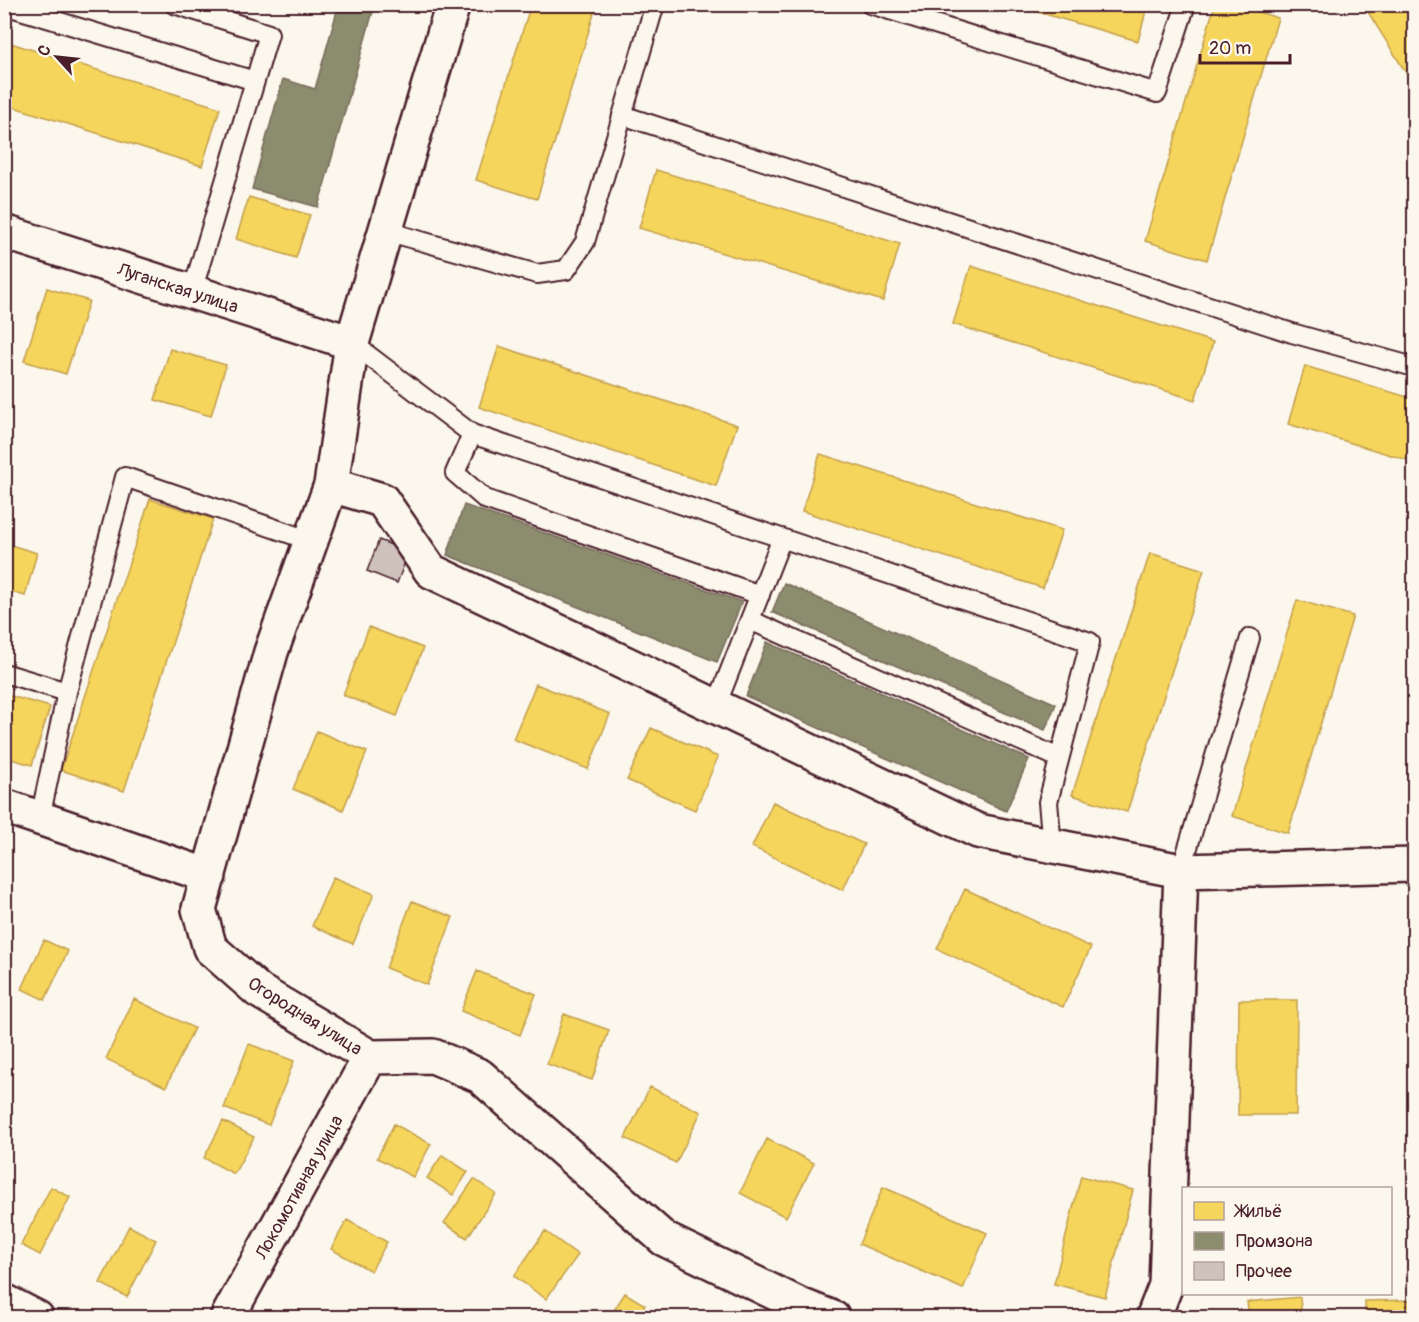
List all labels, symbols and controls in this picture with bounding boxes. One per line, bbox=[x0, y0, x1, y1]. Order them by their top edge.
north arrow bbox=[27, 27, 87, 87]
scale bar bbox=[1200, 27, 1290, 65]
text: 20 m bbox=[1209, 37, 1251, 60]
text: С bbox=[33, 42, 56, 60]
street label: Луганская улица bbox=[113, 258, 241, 319]
street label: Огородная улица bbox=[243, 972, 366, 1061]
street label: Локомотивная улица bbox=[250, 1111, 349, 1264]
legend bbox=[1182, 1187, 1392, 1295]
text: Жильё bbox=[1233, 1200, 1282, 1223]
text: Промзона bbox=[1236, 1230, 1313, 1253]
text: Прочее bbox=[1236, 1260, 1292, 1283]

